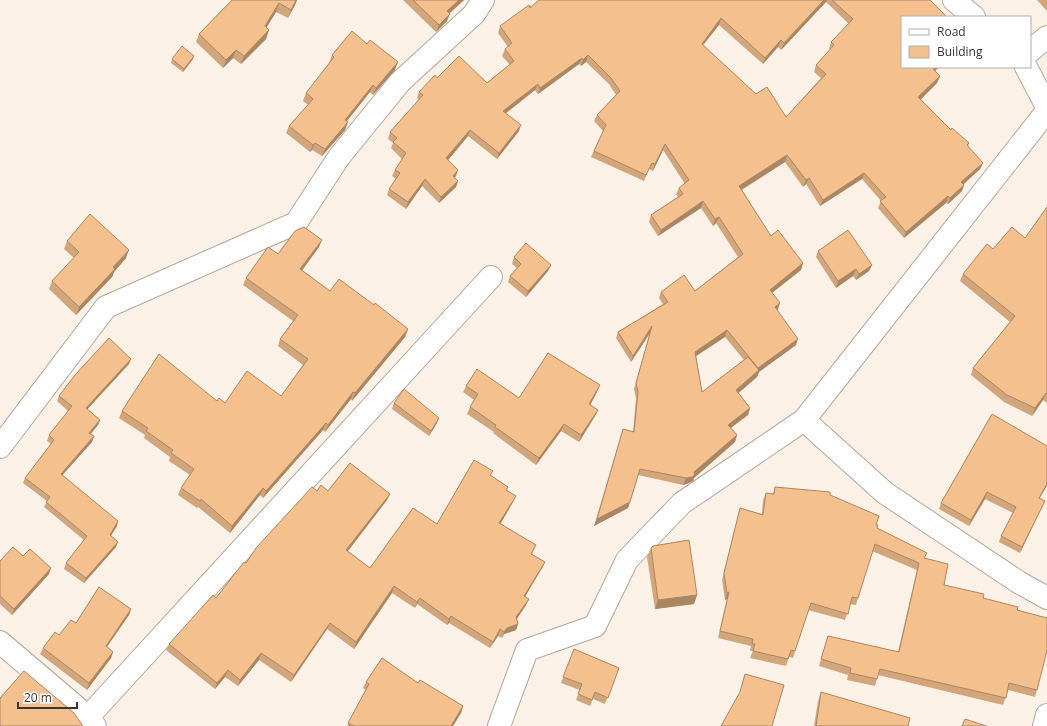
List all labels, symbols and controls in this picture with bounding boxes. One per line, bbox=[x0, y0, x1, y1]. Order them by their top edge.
legend bbox=[901, 16, 1031, 68]
text: Road bbox=[937, 23, 966, 40]
text: Building bbox=[937, 43, 983, 60]
scale bar bbox=[18, 684, 77, 710]
text: 20 m bbox=[24, 689, 52, 706]

